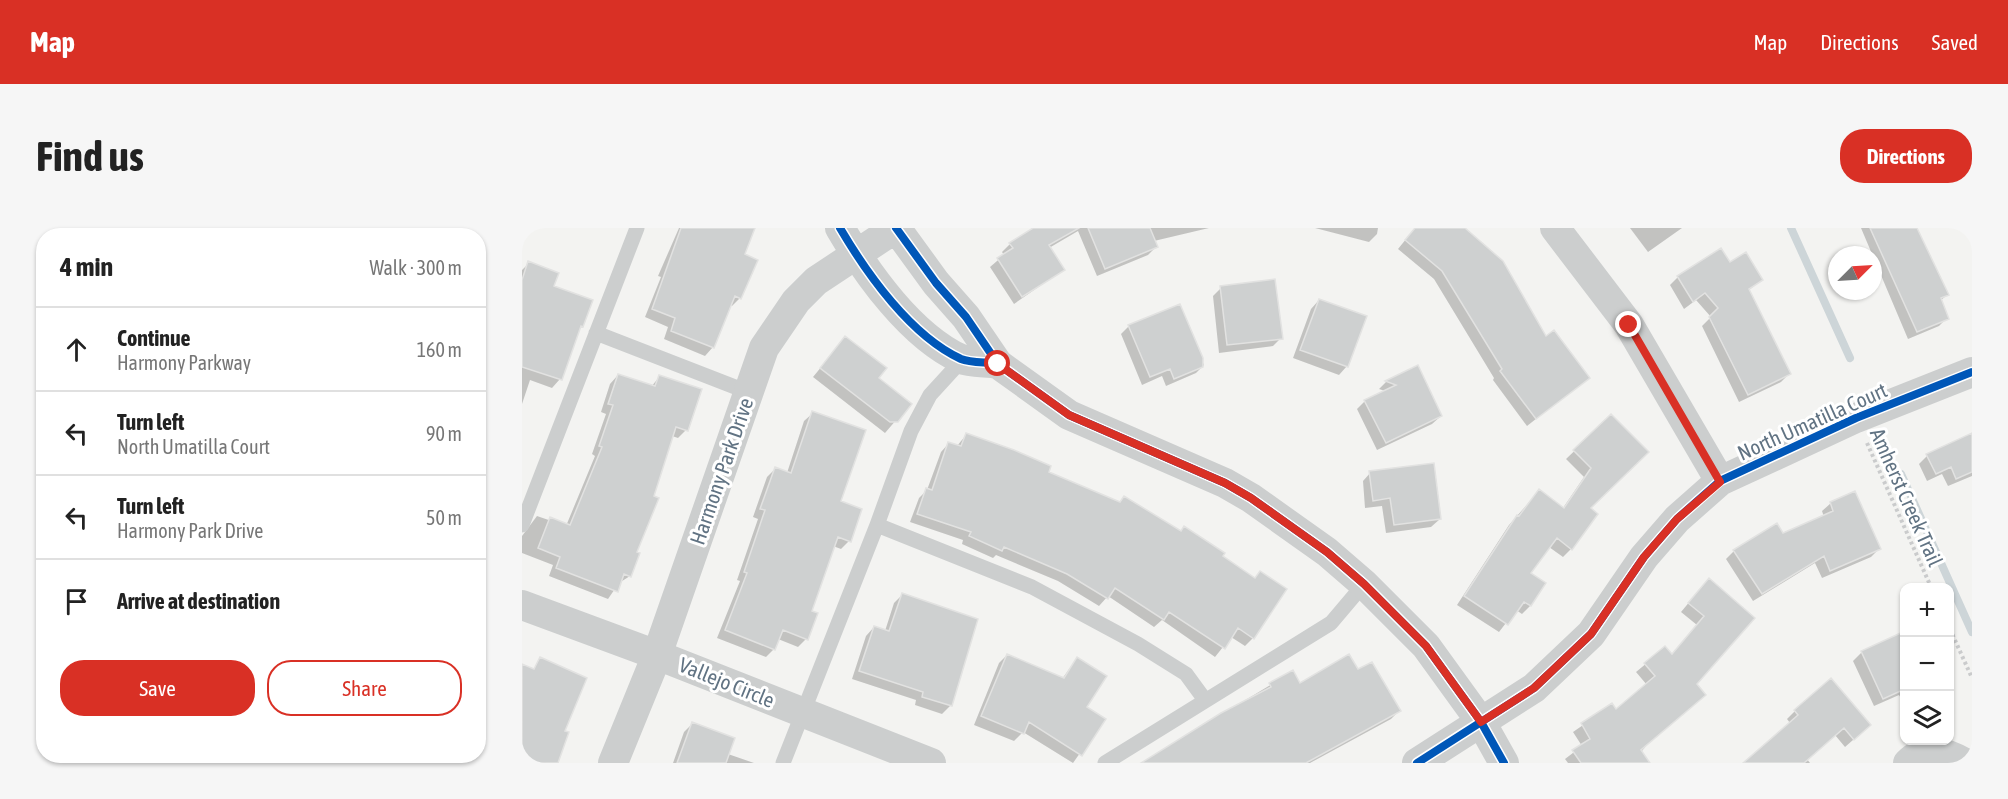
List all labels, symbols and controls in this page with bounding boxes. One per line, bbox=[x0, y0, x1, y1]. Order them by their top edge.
text: Map bbox=[30, 26, 75, 58]
text: Map bbox=[1753, 30, 1787, 54]
text: Directions bbox=[1820, 30, 1899, 54]
text: Saved bbox=[1932, 30, 1978, 54]
button: Directions bbox=[1840, 129, 1972, 183]
text: Find us bbox=[36, 132, 144, 180]
north arrow bbox=[1828, 246, 1882, 300]
text: 4 min bbox=[60, 252, 113, 282]
text: Walk · 300 m bbox=[370, 256, 462, 279]
route end bbox=[1615, 311, 1641, 337]
text: Continue bbox=[117, 325, 191, 351]
icon: ahead bbox=[60, 333, 93, 366]
text: 160 m bbox=[417, 338, 462, 361]
route start bbox=[984, 350, 1010, 376]
text: Harmony Parkway bbox=[117, 351, 251, 374]
street label: North Umatilla Court bbox=[1734, 377, 1890, 465]
street label: Harmony Park Drive bbox=[685, 394, 757, 548]
text: Turn left bbox=[117, 409, 184, 435]
icon: left bbox=[60, 417, 93, 450]
text: 90 m bbox=[426, 422, 462, 445]
street label: Amherst Creek Trail bbox=[1866, 424, 1948, 570]
text: North Umatilla Court bbox=[117, 435, 270, 458]
text: Turn left bbox=[117, 493, 184, 519]
icon: left bbox=[60, 501, 93, 534]
text: 50 m bbox=[426, 506, 462, 529]
text: Harmony Park Drive bbox=[117, 519, 263, 542]
map controls bbox=[1900, 583, 1954, 745]
button: + bbox=[1900, 583, 1954, 637]
icon: arrive bbox=[60, 585, 93, 618]
text: Arrive at destination bbox=[117, 588, 280, 614]
button: − bbox=[1900, 637, 1954, 691]
street label: Vallejo Circle bbox=[676, 652, 778, 712]
button: Save bbox=[60, 660, 255, 716]
button: Share bbox=[267, 660, 462, 716]
button: layers bbox=[1900, 691, 1954, 745]

